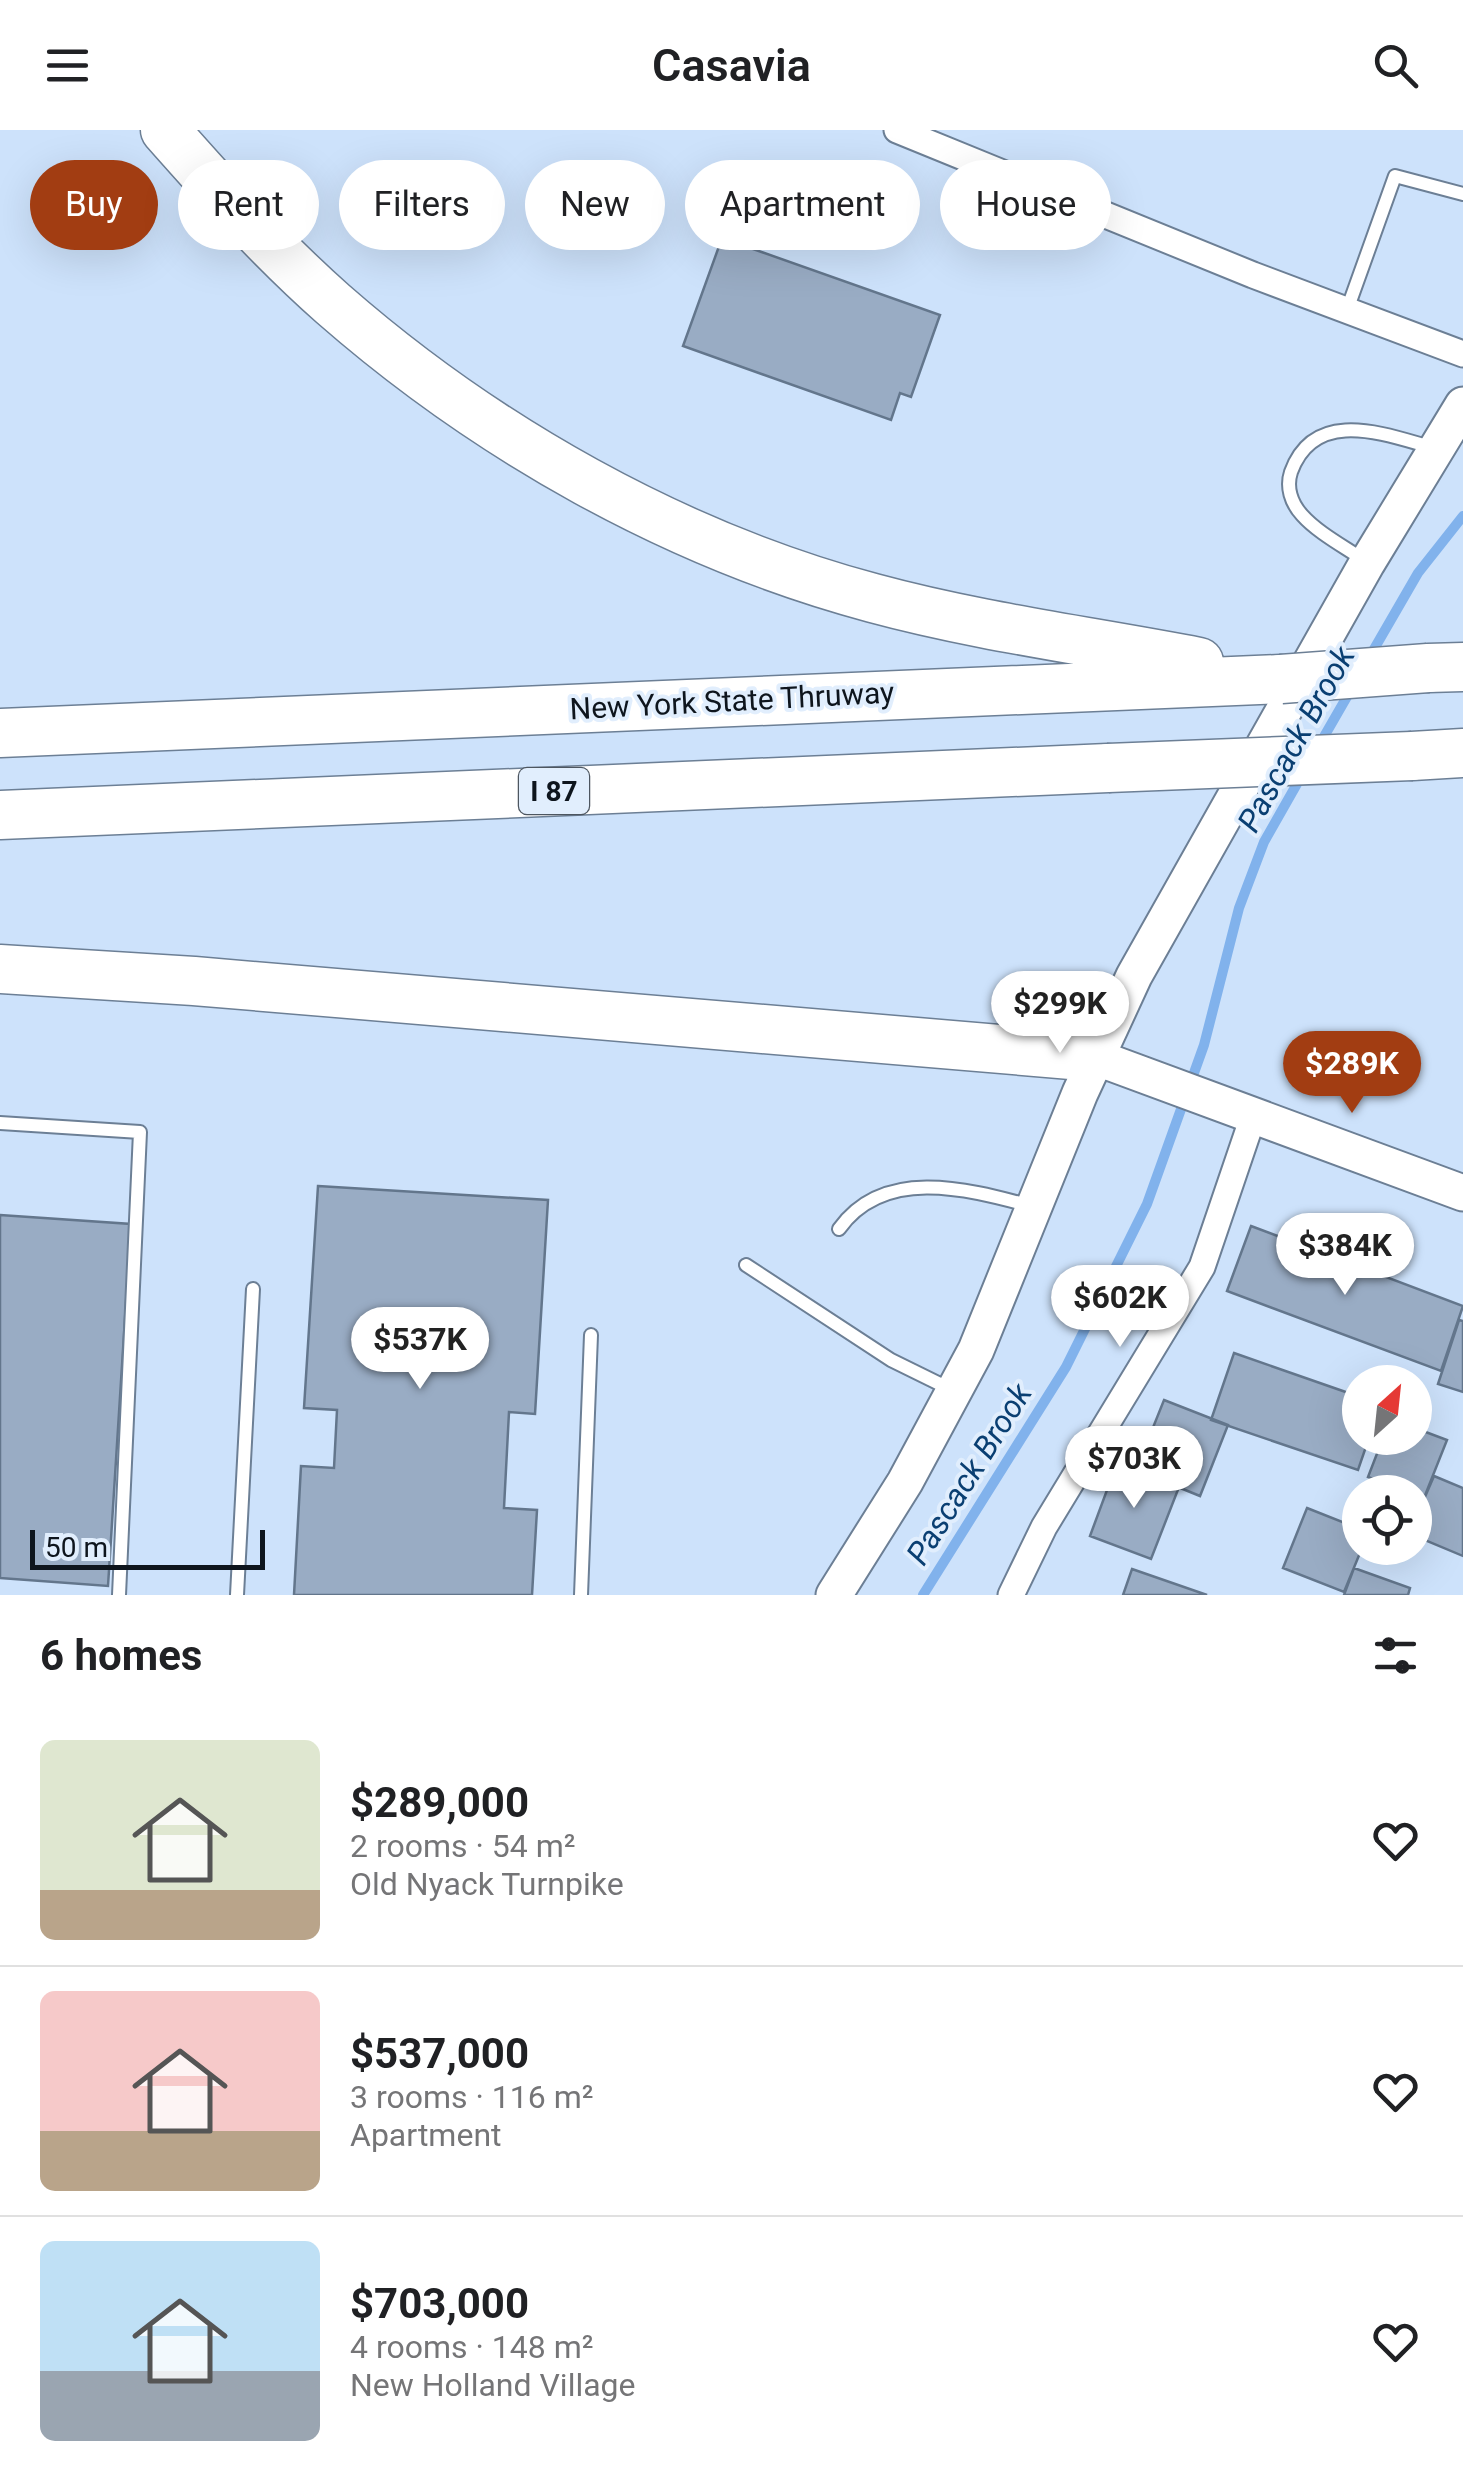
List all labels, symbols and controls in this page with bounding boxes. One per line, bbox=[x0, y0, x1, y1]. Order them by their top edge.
icon: menu bbox=[40, 38, 95, 93]
icon: search bbox=[1368, 38, 1423, 93]
text: Casavia bbox=[652, 39, 811, 92]
chip: Buy bbox=[30, 160, 158, 250]
chip: Rent bbox=[178, 160, 319, 250]
chip: Filters bbox=[339, 160, 505, 250]
chip: New bbox=[525, 160, 665, 250]
chip: Apartment bbox=[685, 160, 920, 250]
chip: House bbox=[940, 160, 1111, 250]
water label: Pascack Brook bbox=[1229, 639, 1363, 838]
street label: New York State Thruway bbox=[569, 675, 895, 726]
road number: I 87 bbox=[519, 768, 589, 814]
pin: $299K bbox=[990, 971, 1130, 1056]
text: $299K bbox=[1013, 984, 1107, 1022]
pin: $289K bbox=[1282, 1031, 1422, 1116]
text: $289K bbox=[1305, 1044, 1399, 1082]
pin: $384K bbox=[1275, 1213, 1415, 1298]
text: $384K bbox=[1298, 1226, 1392, 1264]
pin: $602K bbox=[1050, 1265, 1190, 1350]
text: $602K bbox=[1073, 1278, 1167, 1316]
pin: $537K bbox=[350, 1307, 490, 1392]
text: $537K bbox=[373, 1320, 467, 1358]
north arrow bbox=[1342, 1365, 1432, 1455]
map controls bbox=[1342, 1365, 1432, 1565]
water label: Pascack Brook bbox=[898, 1376, 1040, 1571]
pin: $703K bbox=[1064, 1426, 1204, 1511]
text: $703K bbox=[1087, 1439, 1181, 1477]
button: locate bbox=[1342, 1475, 1432, 1565]
scale bar bbox=[30, 1525, 265, 1570]
text: 50 m bbox=[45, 1531, 108, 1564]
icon: filters bbox=[1368, 1628, 1423, 1683]
text: 6 homes bbox=[40, 1631, 202, 1680]
text: $289,000 bbox=[350, 1778, 529, 1827]
icon: home bbox=[120, 1780, 240, 1900]
icon: heart bbox=[1368, 1813, 1423, 1868]
text: 2 rooms · 54 m² bbox=[350, 1827, 575, 1865]
text: Old Nyack Turnpike bbox=[350, 1865, 624, 1903]
text: $537,000 bbox=[350, 2029, 529, 2078]
icon: home bbox=[120, 2031, 240, 2151]
icon: heart bbox=[1368, 2064, 1423, 2119]
text: 3 rooms · 116 m² bbox=[350, 2078, 593, 2116]
text: Apartment bbox=[350, 2116, 502, 2154]
text: $703,000 bbox=[350, 2279, 529, 2328]
icon: home bbox=[120, 2281, 240, 2401]
icon: heart bbox=[1368, 2314, 1423, 2369]
text: 4 rooms · 148 m² bbox=[350, 2328, 593, 2366]
text: New Holland Village bbox=[350, 2366, 636, 2404]

